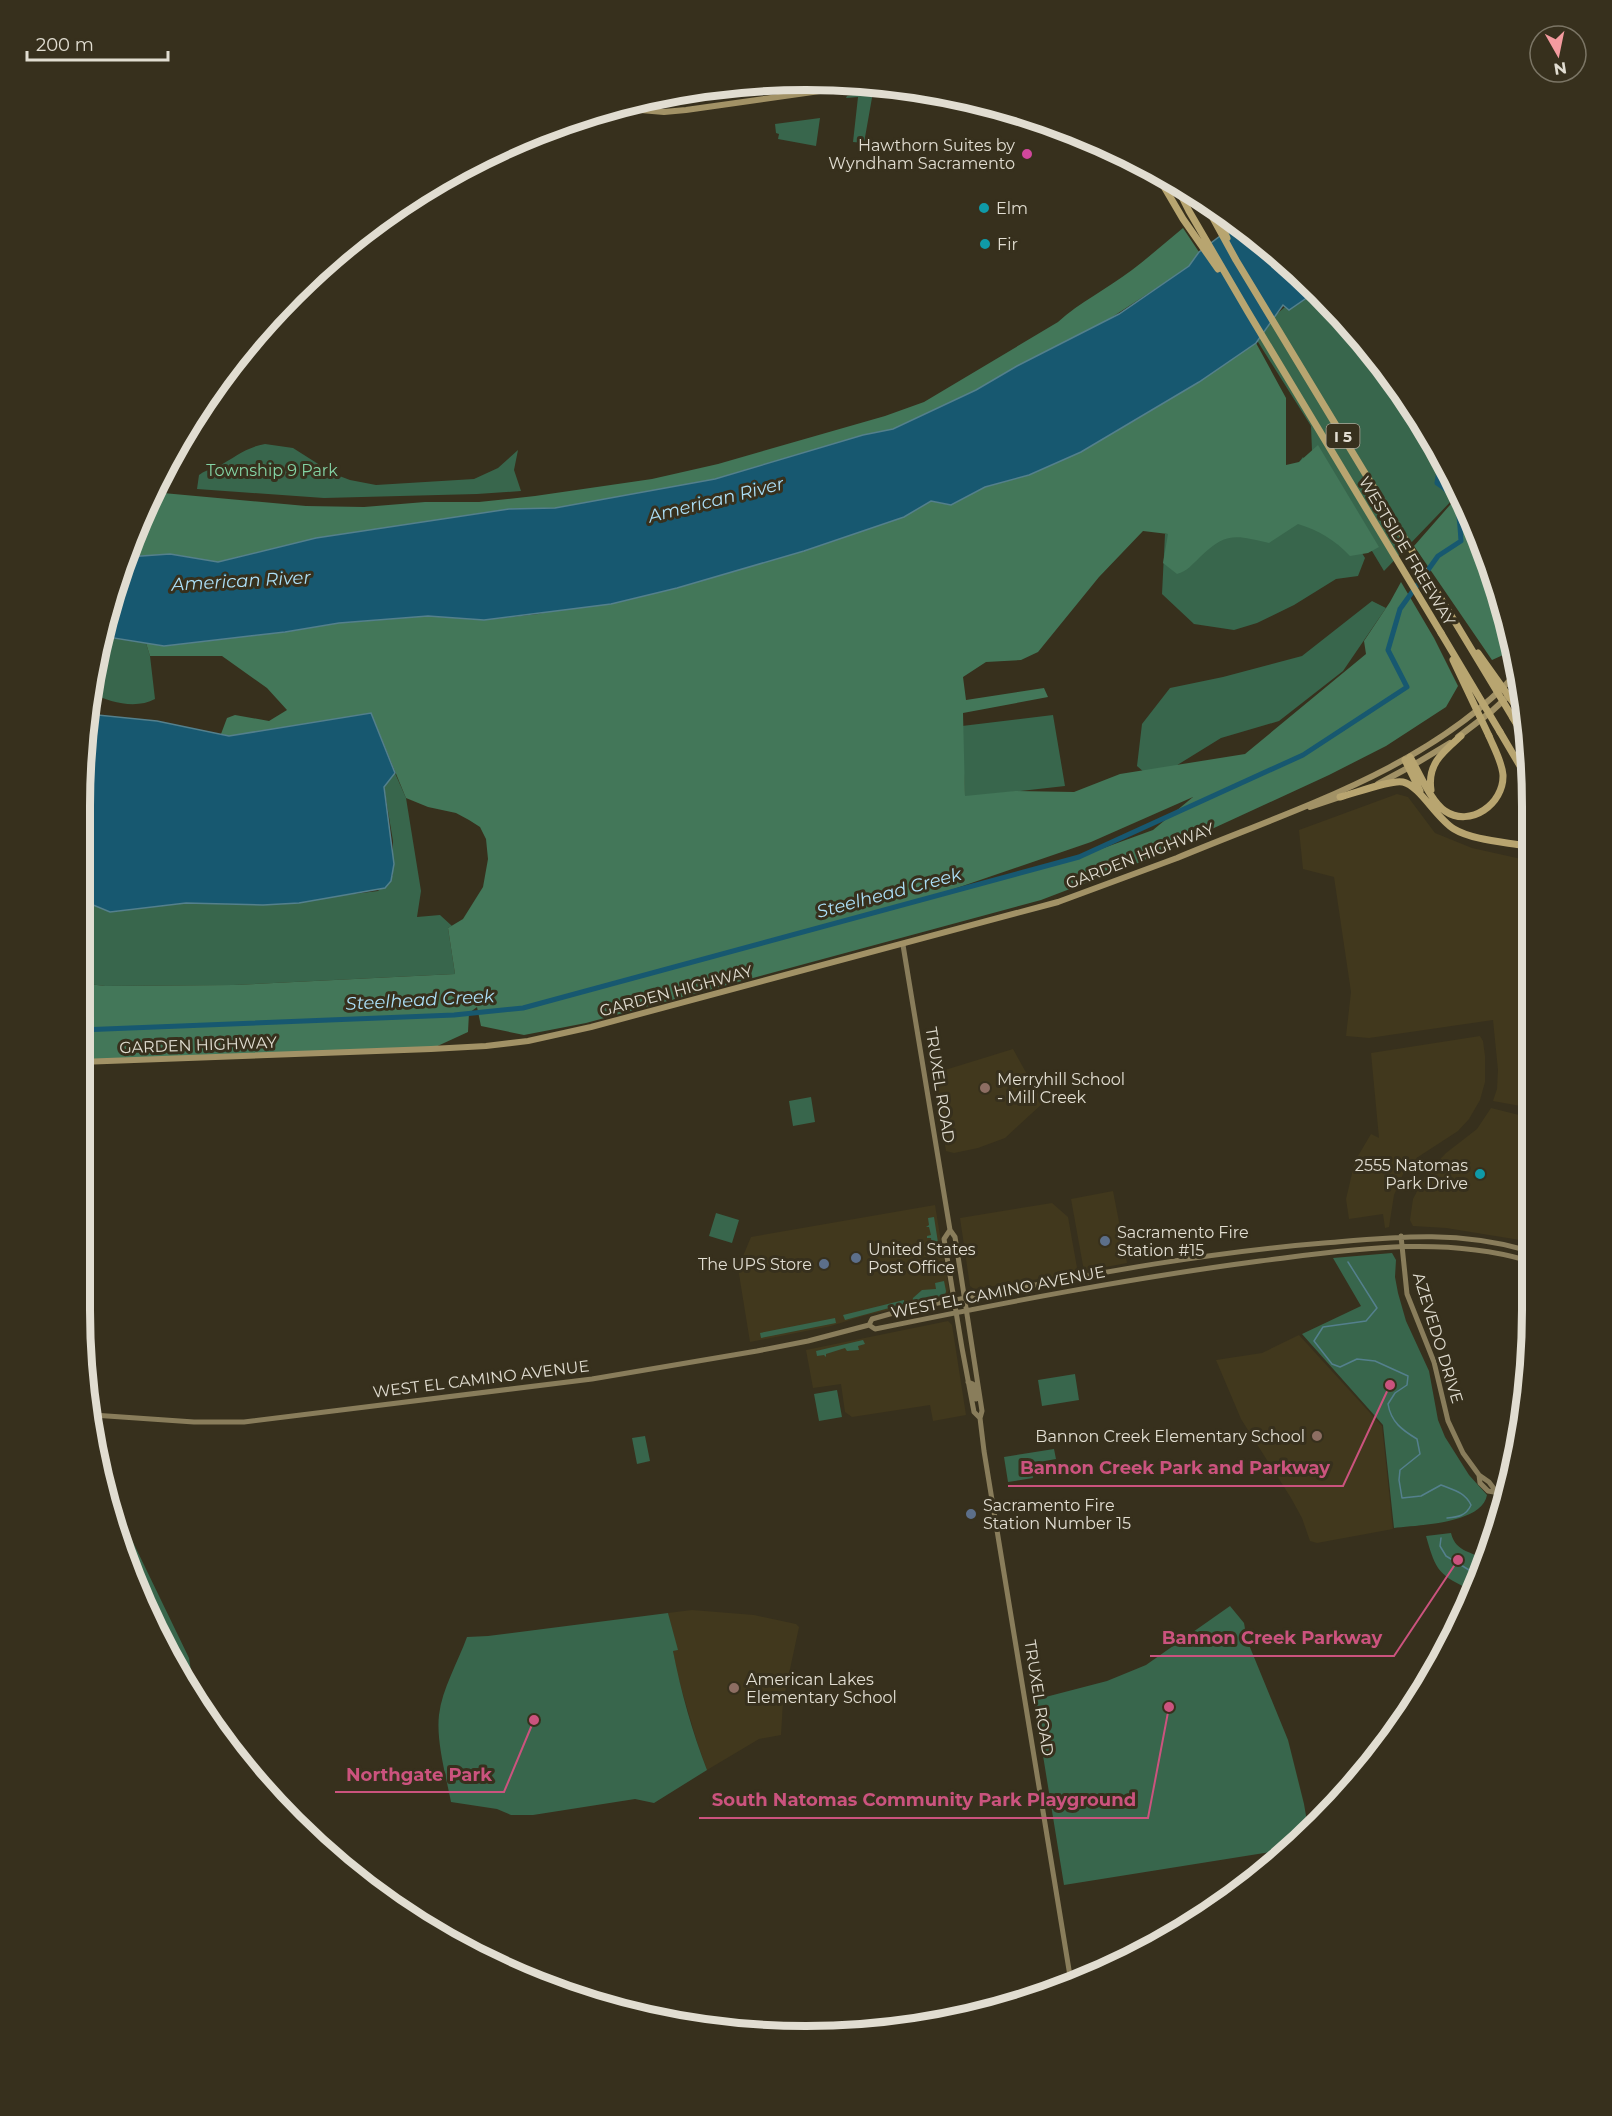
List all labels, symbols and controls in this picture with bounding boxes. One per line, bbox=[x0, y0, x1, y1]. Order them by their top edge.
scale bar bbox=[27, 24, 168, 62]
north arrow bbox=[1528, 24, 1588, 84]
text: 200 m bbox=[36, 34, 94, 56]
text: N bbox=[1552, 58, 1568, 79]
place label: Hawthorn Suites by Wyndham Sacramento bbox=[828, 136, 1015, 173]
marker: Hawthorn Suites by Wyndham Sacramento bbox=[1020, 147, 1034, 161]
place label: Elm bbox=[996, 199, 1028, 218]
marker: Elm bbox=[977, 201, 991, 215]
place label: Fir bbox=[997, 235, 1018, 254]
marker: Fir bbox=[978, 237, 992, 251]
road number: I 5 bbox=[1326, 424, 1360, 448]
park label: Township 9 Park bbox=[206, 461, 338, 480]
water label: American River bbox=[645, 472, 787, 528]
street label: WESTSIDE FREEWAY bbox=[1355, 473, 1460, 630]
water label: American River bbox=[170, 566, 312, 596]
street label: GARDEN HIGHWAY bbox=[1063, 819, 1218, 893]
water label: Steelhead Creek bbox=[814, 863, 965, 923]
street label: GARDEN HIGHWAY bbox=[597, 961, 755, 1021]
water label: Steelhead Creek bbox=[345, 985, 496, 1015]
street label: TRUXEL ROAD bbox=[921, 1026, 959, 1144]
street label: GARDEN HIGHWAY bbox=[119, 1033, 278, 1057]
place label: Merryhill School - Mill Creek bbox=[997, 1070, 1125, 1107]
marker: Merryhill School - Mill Creek bbox=[978, 1081, 992, 1095]
place label: 2555 Natomas Park Drive bbox=[1355, 1156, 1468, 1193]
marker: 2555 Natomas Park Drive bbox=[1473, 1167, 1487, 1181]
place label: Sacramento Fire Station #15 bbox=[1117, 1223, 1249, 1260]
marker: Sacramento Fire Station #15 bbox=[1098, 1234, 1112, 1248]
place label: United States Post Office bbox=[868, 1240, 976, 1277]
marker: United States Post Office bbox=[849, 1251, 863, 1265]
place label: The UPS Store bbox=[698, 1255, 812, 1274]
marker: The UPS Store bbox=[817, 1257, 831, 1271]
street label: WEST EL CAMINO AVENUE bbox=[889, 1262, 1107, 1322]
street label: AZEVEDO DRIVE bbox=[1409, 1270, 1467, 1406]
street label: WEST EL CAMINO AVENUE bbox=[372, 1356, 590, 1402]
place label: Bannon Creek Elementary School bbox=[1035, 1427, 1305, 1446]
marker: Bannon Creek Elementary School bbox=[1310, 1429, 1324, 1443]
callout: Bannon Creek Park and Parkway bbox=[1008, 1450, 1343, 1486]
text: Bannon Creek Park and Parkway bbox=[1020, 1457, 1330, 1479]
place label: Sacramento Fire Station Number 15 bbox=[983, 1496, 1131, 1533]
marker: Sacramento Fire Station Number 15 bbox=[964, 1507, 978, 1521]
callout: Bannon Creek Parkway bbox=[1150, 1620, 1394, 1656]
text: Bannon Creek Parkway bbox=[1162, 1627, 1382, 1649]
street label: TRUXEL ROAD bbox=[1020, 1639, 1058, 1757]
place label: American Lakes Elementary School bbox=[746, 1670, 897, 1707]
marker: American Lakes Elementary School bbox=[727, 1681, 741, 1695]
callout: Northgate Park bbox=[335, 1756, 504, 1792]
text: Northgate Park bbox=[346, 1764, 492, 1786]
callout: South Natomas Community Park Playground bbox=[699, 1782, 1148, 1818]
text: South Natomas Community Park Playground bbox=[712, 1789, 1136, 1811]

